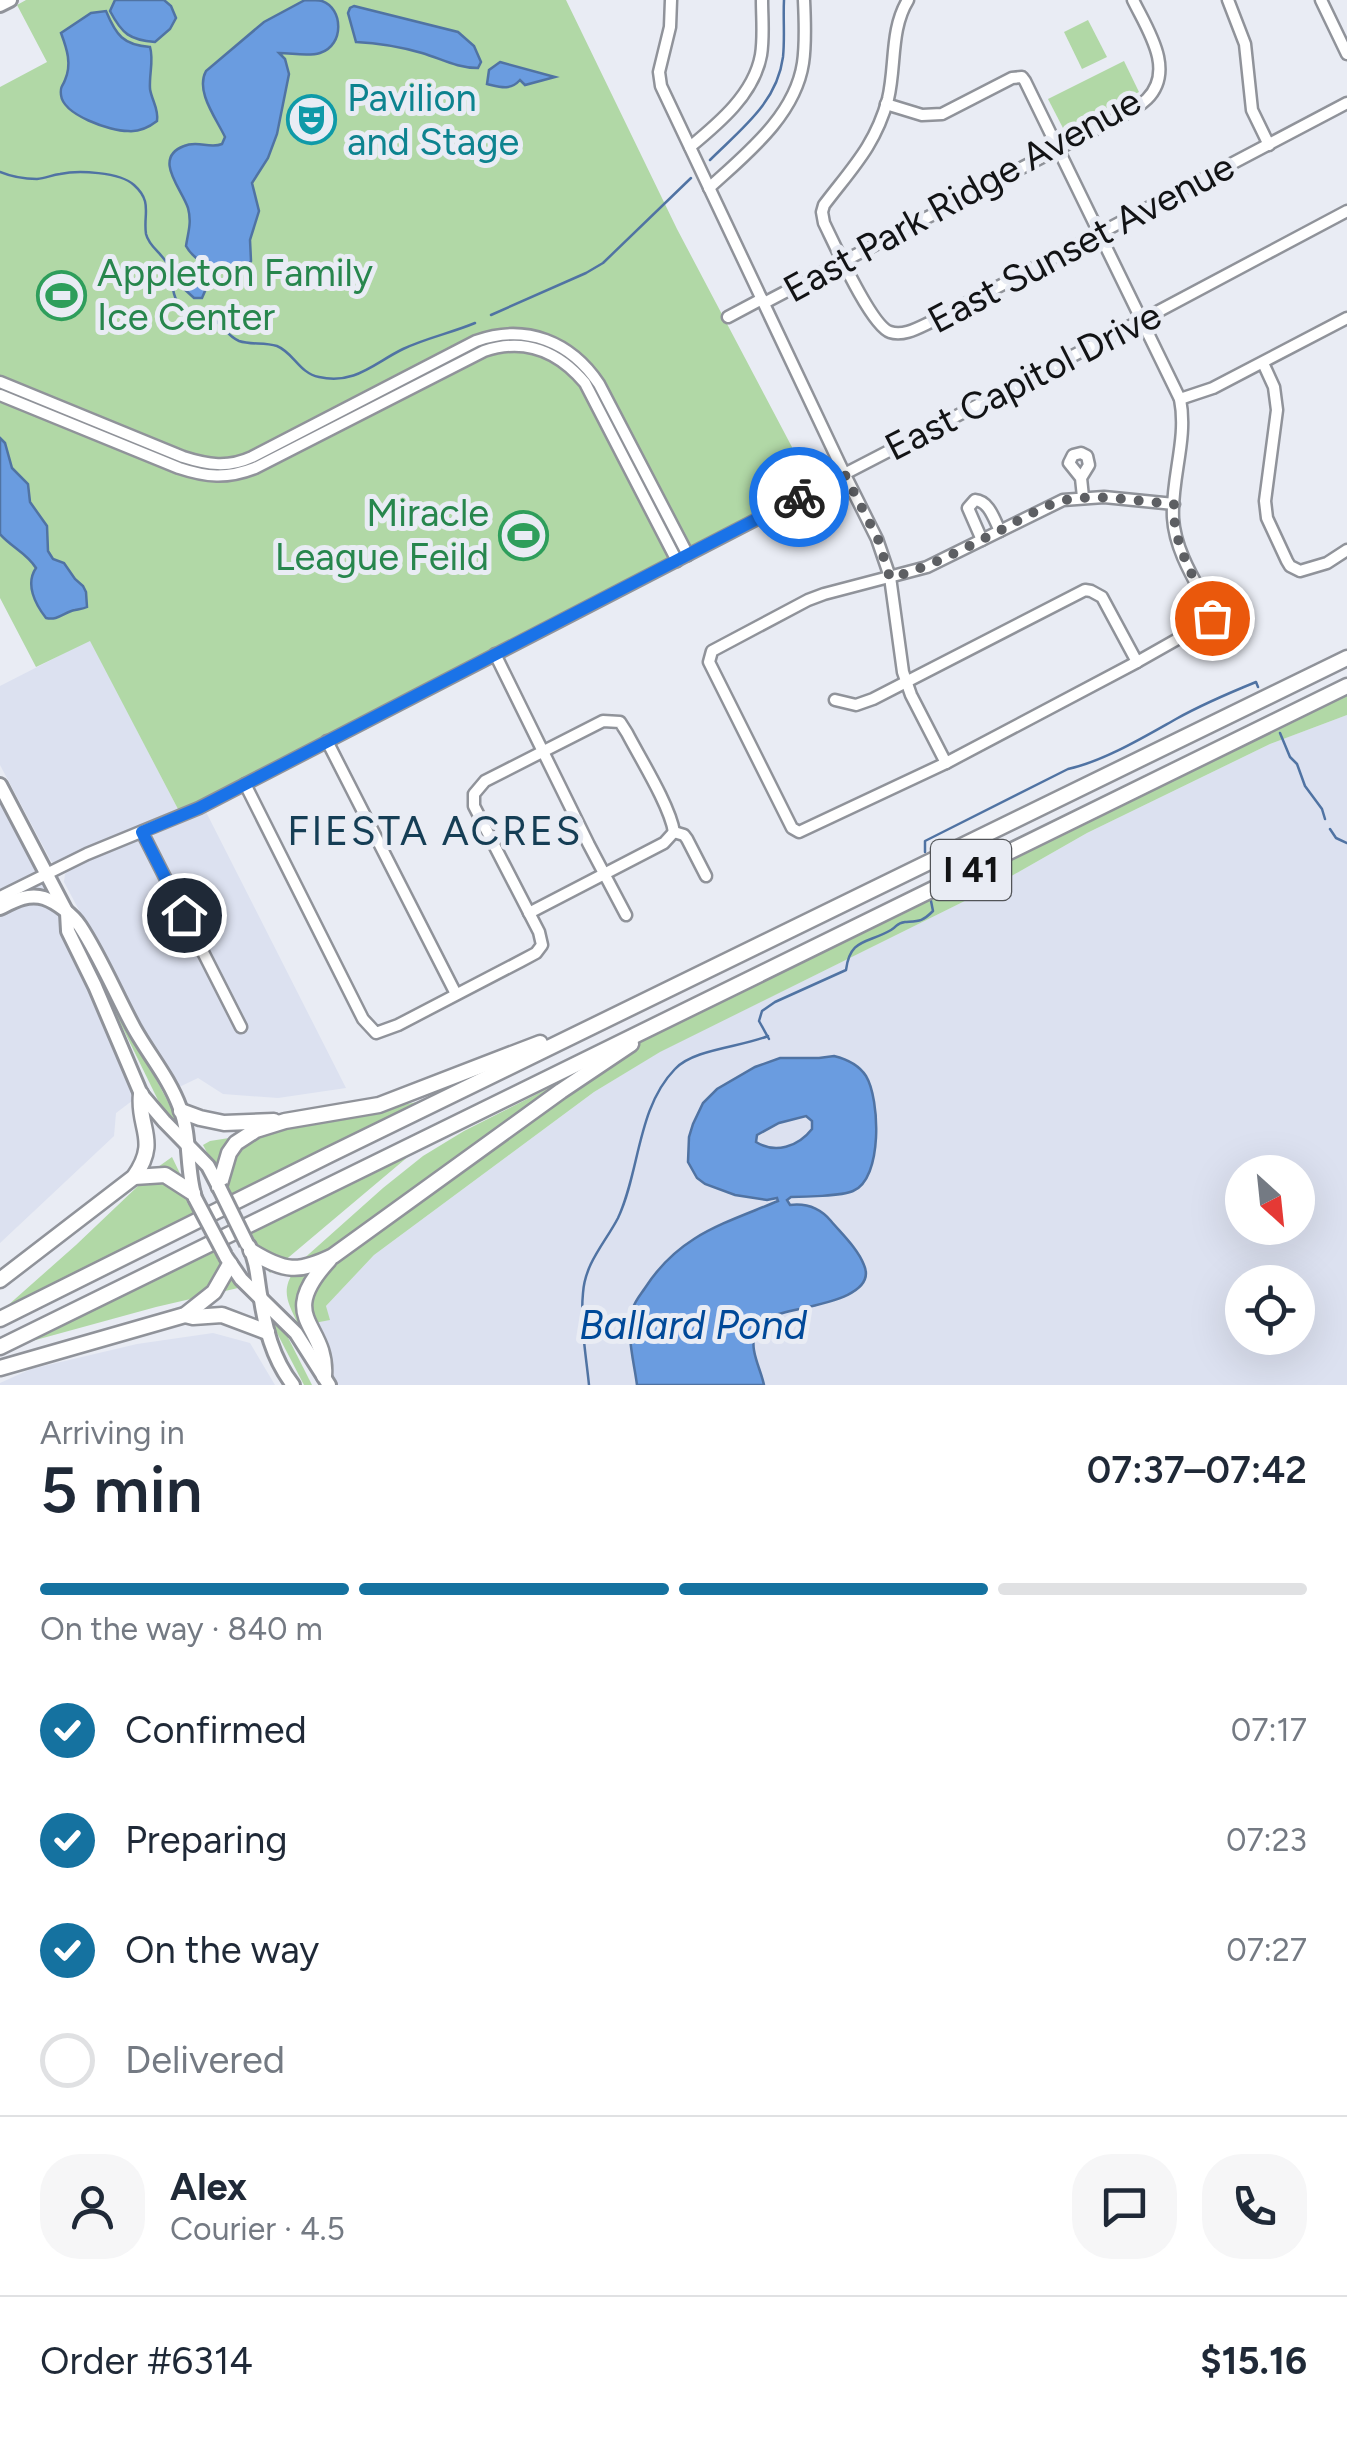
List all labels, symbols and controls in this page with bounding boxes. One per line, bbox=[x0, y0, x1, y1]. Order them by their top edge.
place label: Pavilion and Stage bbox=[347, 75, 519, 165]
street label: East Park Ridge Avenue bbox=[776, 78, 1148, 312]
theatre icon: Pavilion and Stage bbox=[286, 94, 338, 146]
street label: East Sunset Avenue bbox=[920, 143, 1242, 343]
place label: Appleton Family Ice Center bbox=[97, 250, 373, 340]
sports icon: Appleton Family Ice Center bbox=[36, 269, 88, 321]
street label: East Capitol Drive bbox=[877, 292, 1169, 470]
courier bbox=[749, 447, 849, 547]
icon: bike bbox=[772, 470, 827, 525]
place label: Miracle League Feild bbox=[275, 490, 489, 580]
sports icon: Miracle League Feild bbox=[498, 509, 550, 561]
pin bbox=[1170, 576, 1255, 661]
icon: bag bbox=[1185, 591, 1240, 646]
district label: FIESTA ACRES bbox=[287, 807, 583, 855]
road number: I 41 bbox=[931, 840, 1011, 900]
pin bbox=[142, 873, 227, 958]
icon: home bbox=[157, 888, 212, 943]
north arrow bbox=[1225, 1155, 1315, 1245]
map controls bbox=[1225, 1155, 1315, 1355]
button: locate bbox=[1225, 1265, 1315, 1355]
water label: Ballard Pond bbox=[579, 1301, 807, 1349]
text: Arriving in bbox=[40, 1414, 185, 1452]
text: 07:37–07:42 bbox=[1087, 1447, 1307, 1493]
text: 5 min bbox=[40, 1450, 202, 1528]
text: On the way · 840 m bbox=[40, 1610, 323, 1648]
icon: check bbox=[40, 1703, 95, 1758]
text: Confirmed bbox=[125, 1707, 307, 1753]
text: 07:17 bbox=[1231, 1711, 1307, 1749]
icon: check bbox=[40, 1813, 95, 1868]
text: Preparing bbox=[125, 1817, 287, 1863]
text: 07:23 bbox=[1226, 1821, 1307, 1859]
icon: check bbox=[40, 1923, 95, 1978]
text: On the way bbox=[125, 1927, 319, 1973]
text: 07:27 bbox=[1226, 1931, 1307, 1969]
text: Delivered bbox=[125, 2037, 285, 2083]
button: person bbox=[40, 2154, 145, 2259]
button: chat bbox=[1072, 2154, 1177, 2259]
button: phone bbox=[1202, 2154, 1307, 2259]
text: Alex bbox=[170, 2164, 247, 2210]
text: Courier · 4.5 bbox=[170, 2210, 345, 2248]
text: Order #6314 bbox=[40, 2338, 253, 2384]
text: $15.16 bbox=[1200, 2338, 1307, 2384]

